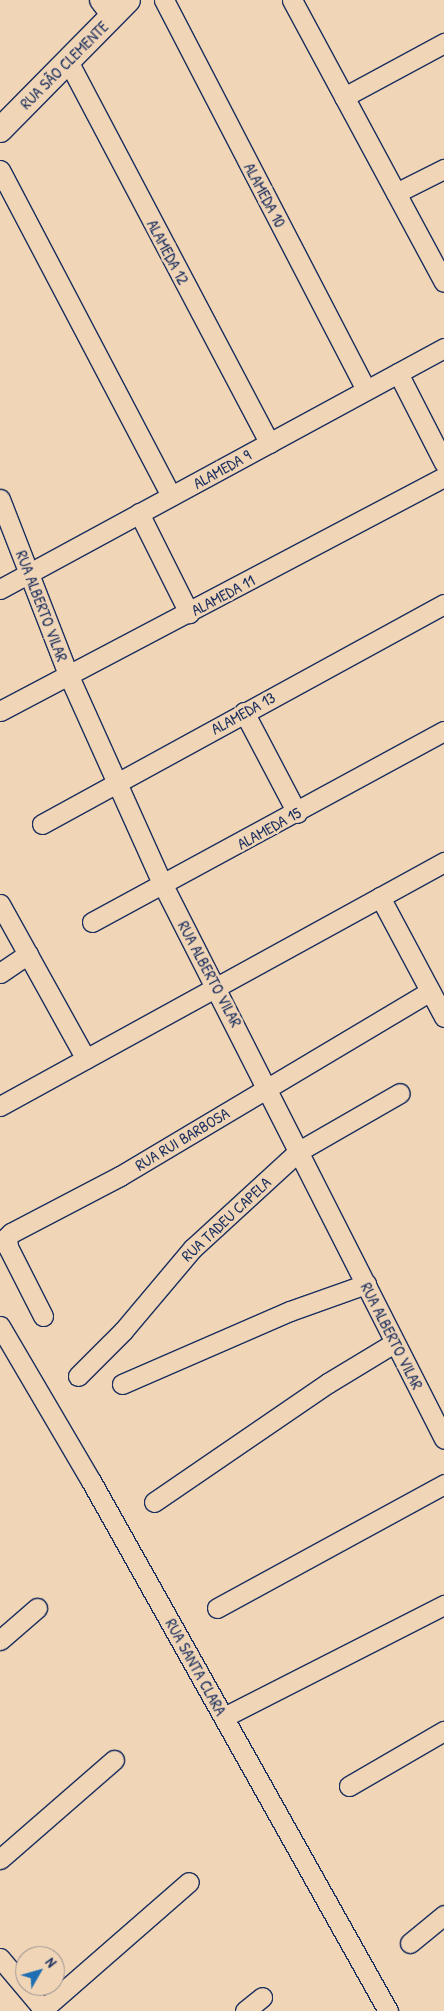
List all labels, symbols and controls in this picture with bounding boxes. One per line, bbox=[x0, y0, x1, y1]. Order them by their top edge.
street label: RUA SÃO CLEMENTE bbox=[16, 17, 112, 113]
street label: ALAMEDA 10 bbox=[240, 159, 290, 231]
street label: ALAMEDA 12 bbox=[143, 216, 193, 288]
street label: ALAMEDA 9 bbox=[190, 445, 254, 493]
street label: RUA ALBERTO VILAR bbox=[12, 548, 72, 664]
street label: ALAMEDA 11 bbox=[188, 570, 258, 620]
street label: ALAMEDA 13 bbox=[208, 688, 278, 738]
street label: ALAMEDA 15 bbox=[234, 803, 304, 853]
street label: RUA ALBERTO VILAR bbox=[174, 918, 246, 1030]
street label: RUA RUI BARBOSA bbox=[131, 1103, 233, 1175]
street label: RUA TADEU CAPELA bbox=[177, 1173, 275, 1265]
street label: RUA ALBERTO VILAR bbox=[357, 1279, 427, 1393]
street label: RUA SANTA CLARA bbox=[161, 1615, 231, 1719]
north arrow bbox=[15, 1946, 65, 1996]
text: N bbox=[42, 1953, 61, 1971]

